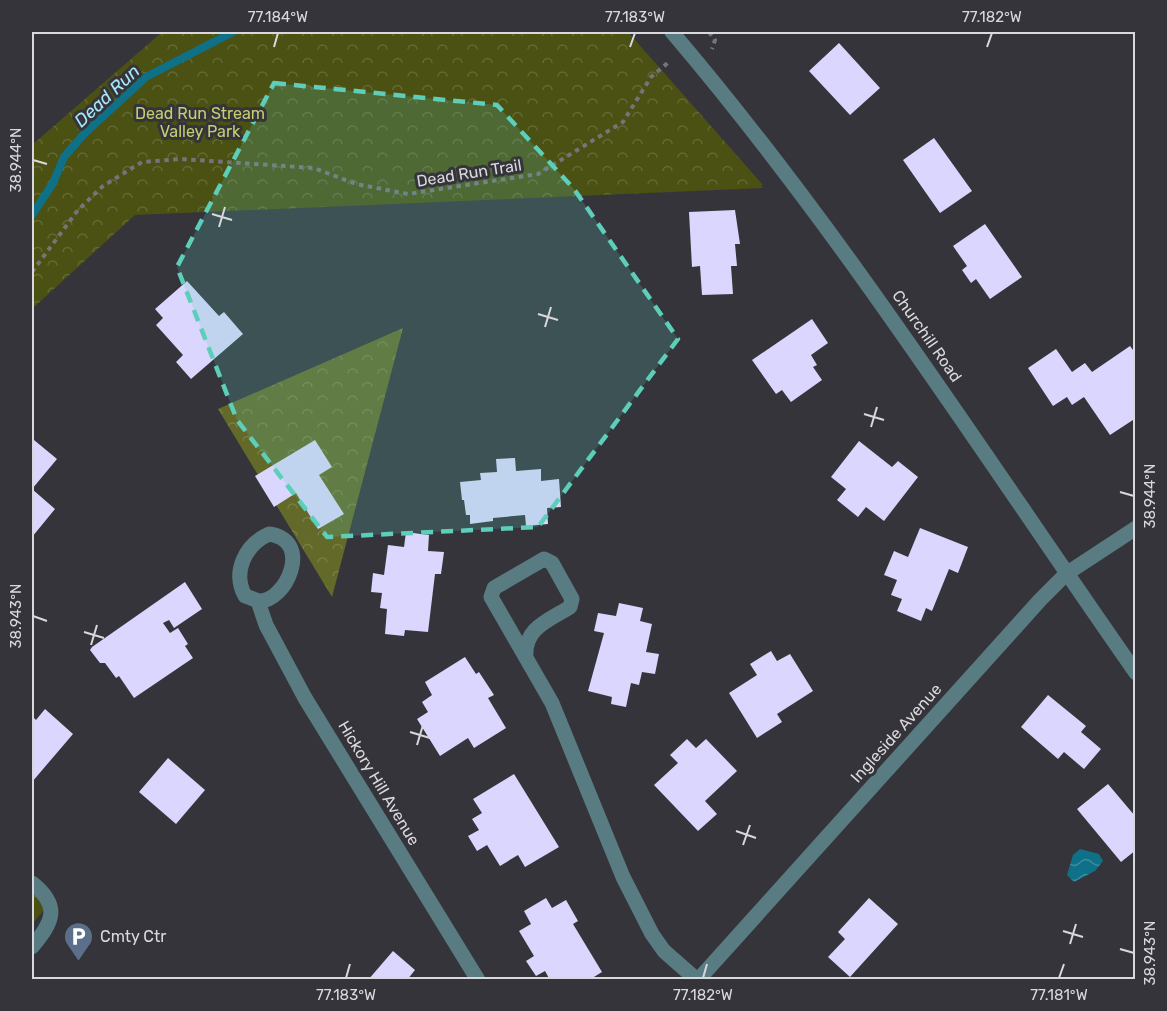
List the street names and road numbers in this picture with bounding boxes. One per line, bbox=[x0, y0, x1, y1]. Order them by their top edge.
street label: Dead Run Trail bbox=[415, 155, 523, 191]
street label: Churchill Road bbox=[888, 286, 966, 386]
street label: Ingleside Avenue bbox=[847, 680, 945, 786]
street label: Hickory Hill Avenue bbox=[334, 717, 424, 849]

